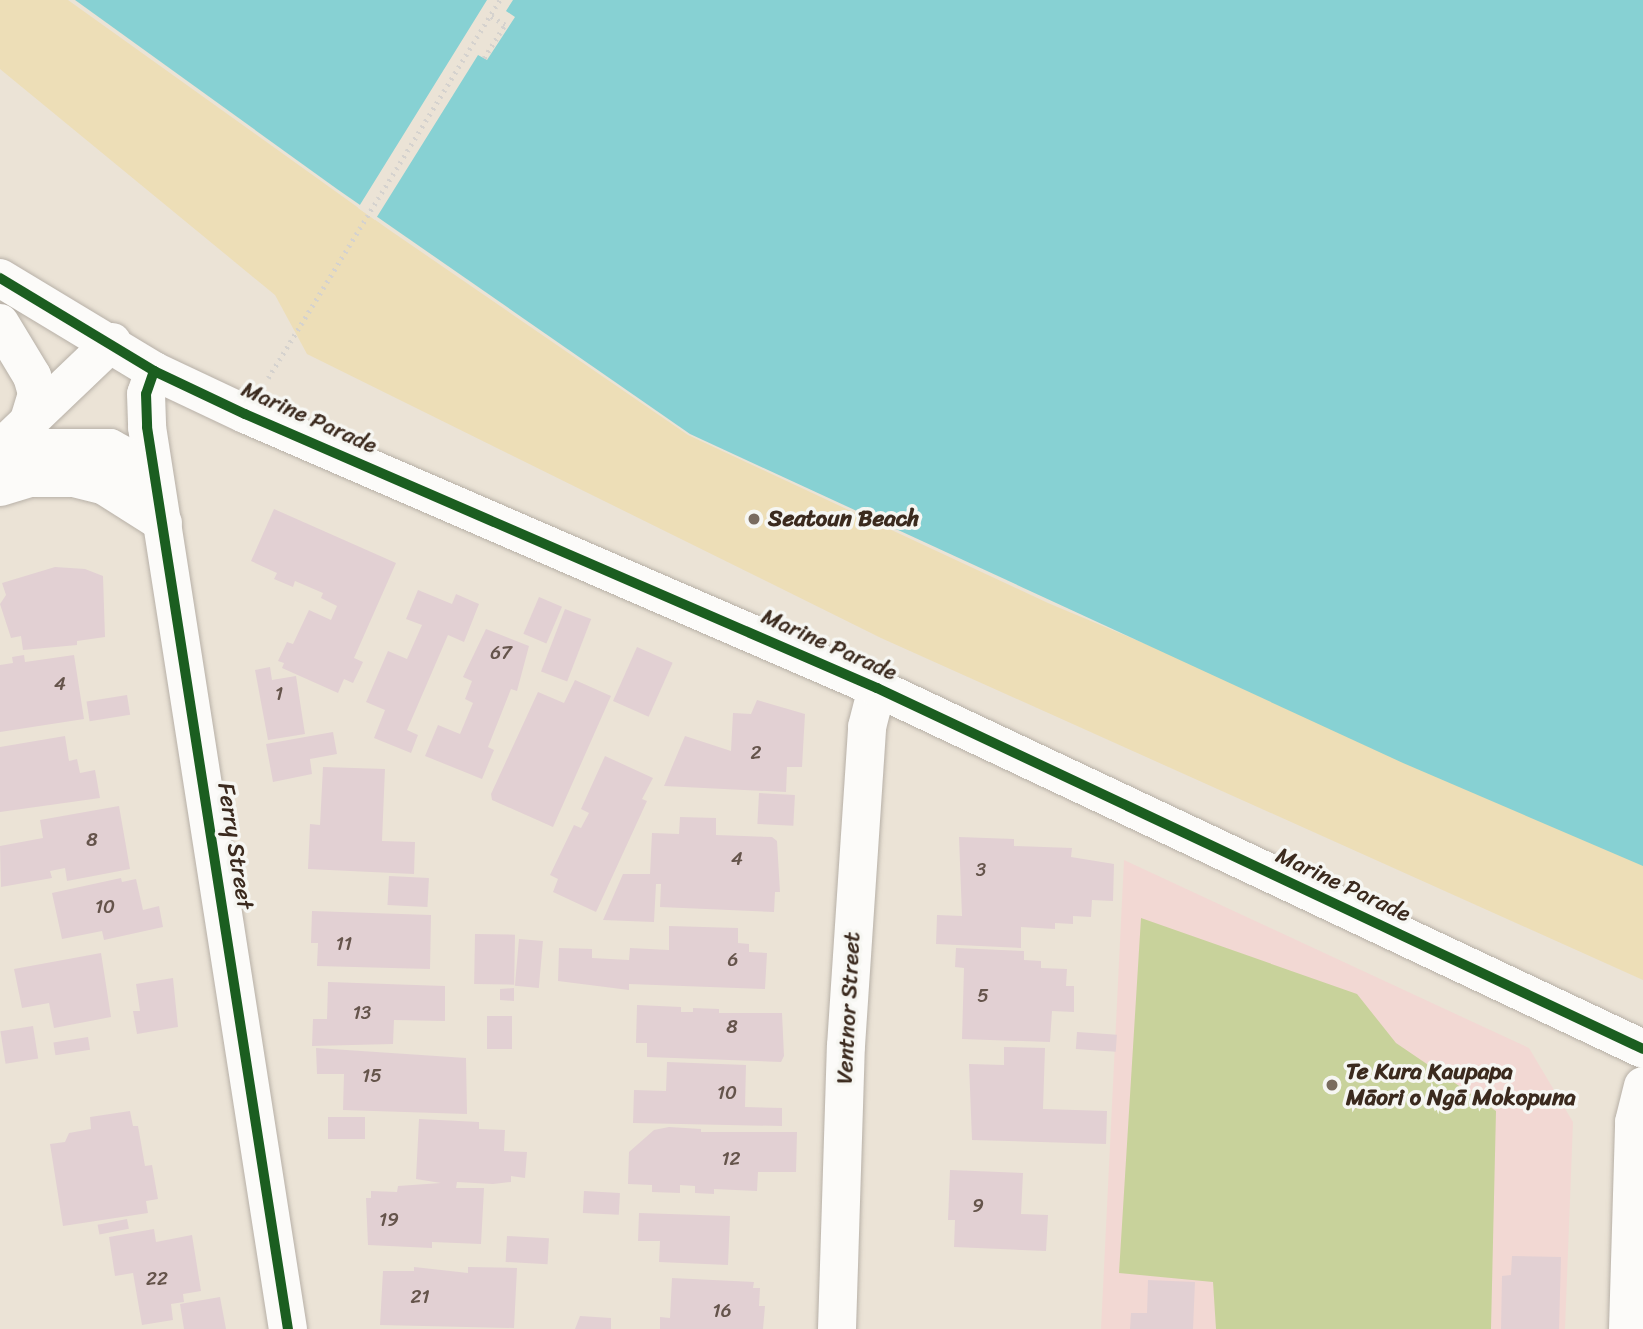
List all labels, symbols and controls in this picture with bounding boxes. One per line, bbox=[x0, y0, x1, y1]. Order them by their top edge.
street label: Marine Parade bbox=[237, 376, 381, 460]
place label: Seatoun Beach bbox=[768, 505, 919, 533]
marker: Seatoun Beach bbox=[746, 511, 762, 527]
street label: Marine Parade bbox=[757, 603, 901, 687]
house number: 67 bbox=[490, 642, 512, 664]
house number: 4 bbox=[54, 673, 66, 695]
house number: 1 bbox=[275, 683, 283, 705]
house number: 2 bbox=[751, 742, 761, 764]
street label: Ferry Street bbox=[211, 781, 259, 911]
house number: 8 bbox=[86, 829, 98, 851]
street label: Marine Parade bbox=[1271, 842, 1415, 928]
house number: 4 bbox=[731, 848, 743, 870]
house number: 3 bbox=[976, 859, 986, 881]
house number: 10 bbox=[95, 896, 115, 918]
street label: Ventnor Street bbox=[831, 931, 867, 1085]
house number: 11 bbox=[336, 933, 352, 955]
house number: 6 bbox=[728, 949, 738, 971]
house number: 5 bbox=[977, 985, 989, 1007]
house number: 13 bbox=[353, 1002, 371, 1024]
house number: 8 bbox=[726, 1016, 738, 1038]
place label: Te Kura Kaupapa Māori o Ngā Mokopuna bbox=[1346, 1058, 1575, 1112]
house number: 15 bbox=[362, 1065, 382, 1087]
marker: Te Kura Kaupapa Māori o Ngā Mokopuna bbox=[1324, 1077, 1340, 1093]
house number: 10 bbox=[717, 1082, 737, 1104]
house number: 12 bbox=[721, 1148, 741, 1170]
house number: 9 bbox=[972, 1195, 984, 1217]
house number: 19 bbox=[379, 1209, 399, 1231]
house number: 22 bbox=[146, 1268, 168, 1290]
house number: 21 bbox=[410, 1286, 430, 1308]
house number: 16 bbox=[713, 1300, 731, 1322]

